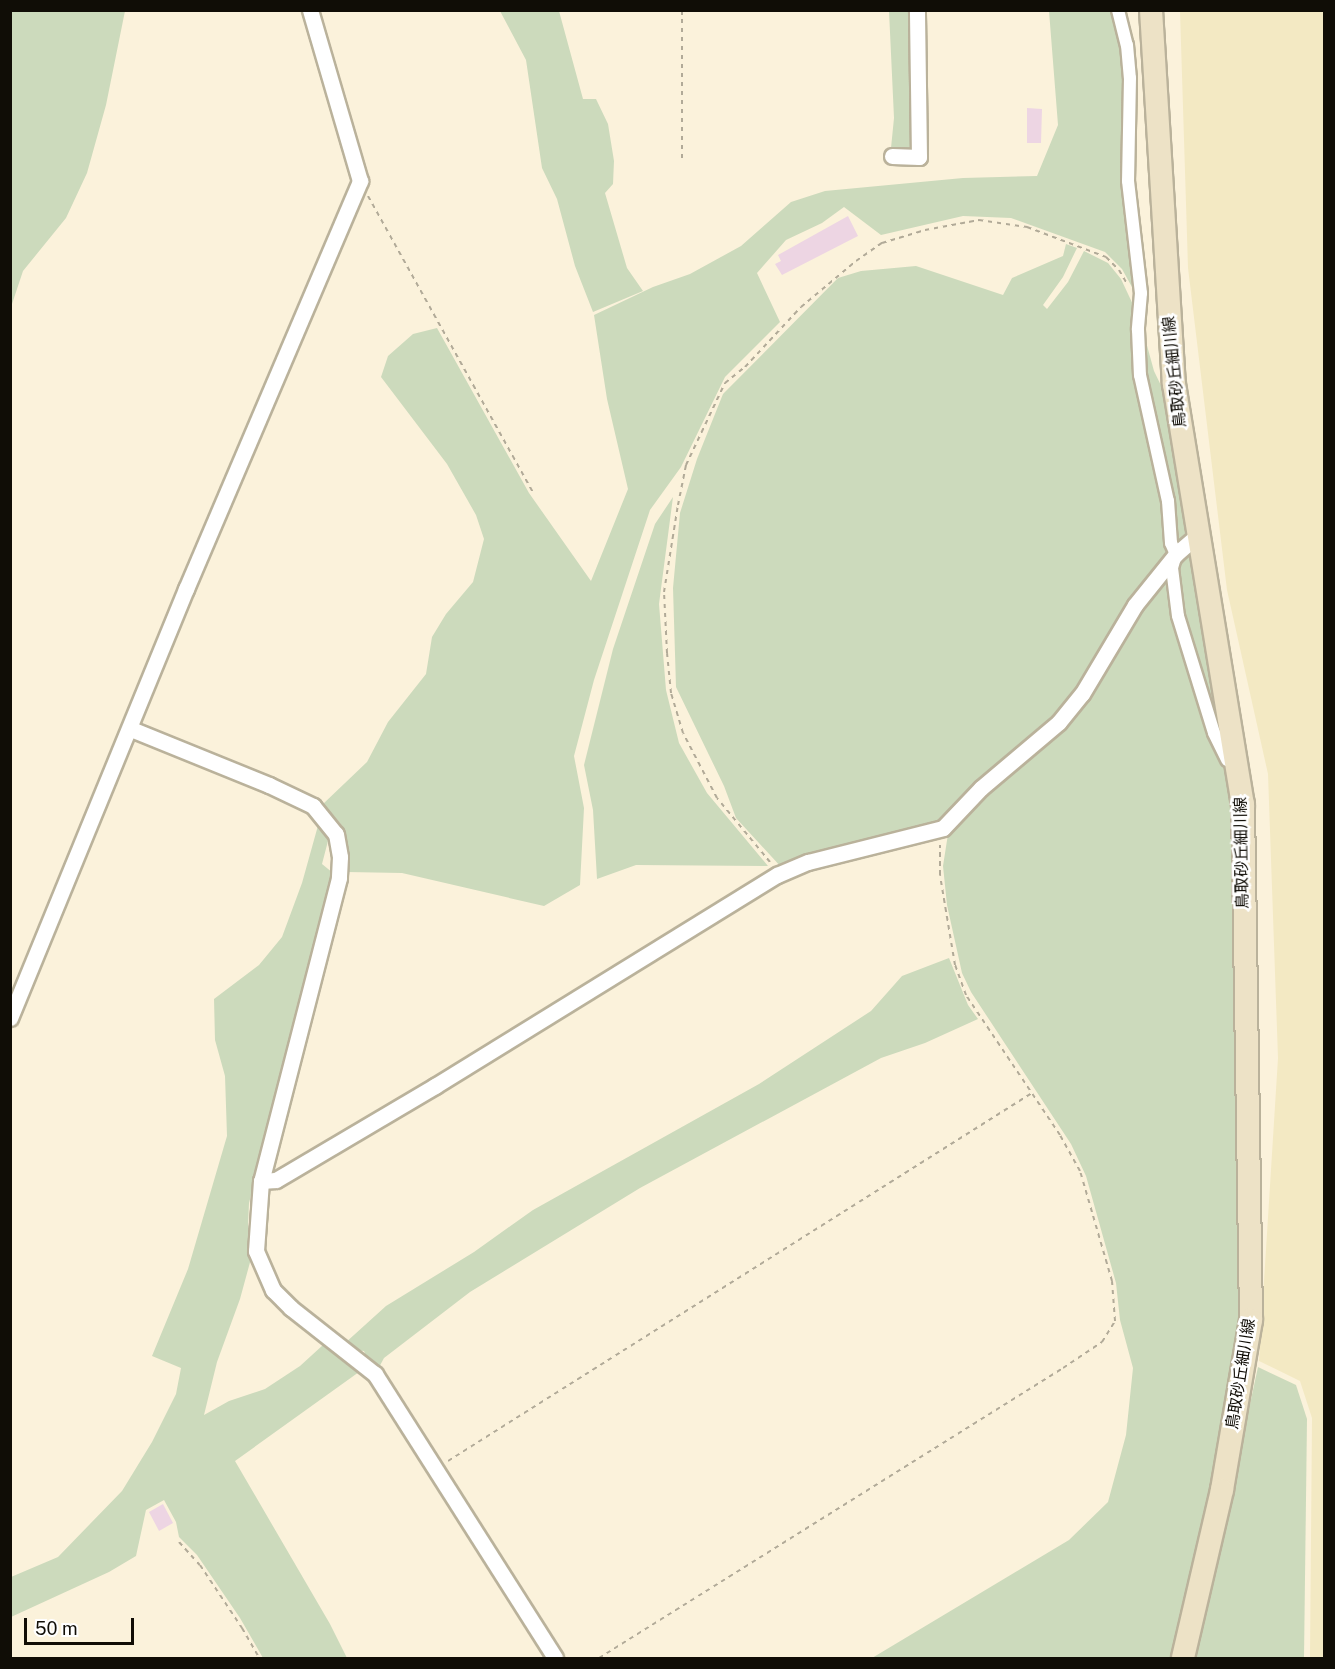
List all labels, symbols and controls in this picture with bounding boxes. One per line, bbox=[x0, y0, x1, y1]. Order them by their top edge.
street label: 鳥取砂丘細川線 bbox=[1160, 315, 1190, 429]
street label: 鳥取砂丘細川線 bbox=[1231, 797, 1253, 909]
street label: 鳥取砂丘細川線 bbox=[1223, 1317, 1259, 1431]
scale bar bbox=[27, 1606, 136, 1644]
text: 50 m bbox=[35, 1618, 78, 1639]

